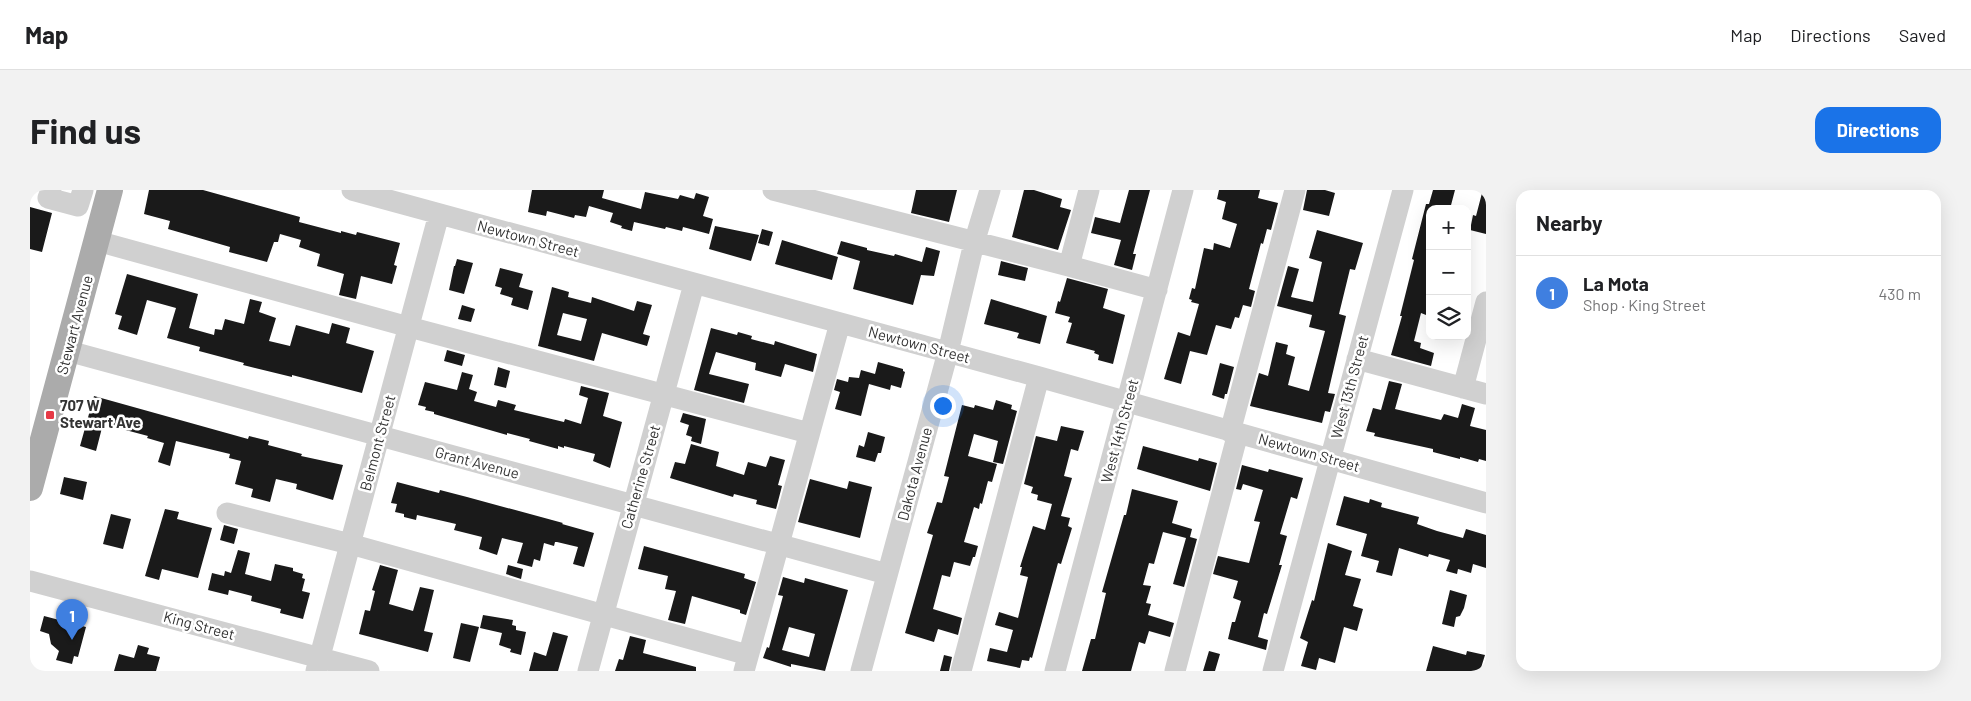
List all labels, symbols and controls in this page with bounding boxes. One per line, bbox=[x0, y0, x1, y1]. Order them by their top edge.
text: Map bbox=[25, 20, 68, 49]
text: Map bbox=[1730, 24, 1762, 46]
text: Directions bbox=[1790, 24, 1871, 46]
text: Saved bbox=[1899, 24, 1946, 46]
button: Directions bbox=[1815, 107, 1941, 153]
text: Find us bbox=[30, 109, 141, 151]
map controls bbox=[1426, 205, 1471, 340]
button: + bbox=[1426, 205, 1471, 250]
text: Nearby bbox=[1536, 210, 1602, 235]
street label: Newtown Street bbox=[475, 216, 581, 260]
button: − bbox=[1426, 250, 1471, 295]
text: La Mota bbox=[1583, 272, 1649, 295]
street label: Stewart Avenue bbox=[52, 273, 96, 376]
text: 1 bbox=[1549, 284, 1555, 303]
text: 430 m bbox=[1878, 284, 1921, 303]
button: layers bbox=[1426, 295, 1471, 340]
text: Shop · King Street bbox=[1583, 295, 1706, 314]
street label: Newtown Street bbox=[866, 322, 972, 366]
street label: West 13th Street bbox=[1327, 333, 1372, 440]
street label: West 14th Street bbox=[1096, 377, 1142, 485]
street label: Belmont Street bbox=[356, 393, 399, 493]
your location bbox=[930, 393, 956, 419]
place label: 707 W Stewart Ave bbox=[60, 396, 141, 431]
marker: 707 W Stewart Ave bbox=[44, 409, 56, 421]
street label: Catherine Street bbox=[617, 423, 663, 531]
street label: Dakota Avenue bbox=[893, 425, 935, 522]
street label: Newtown Street bbox=[1256, 429, 1362, 475]
street label: Grant Avenue bbox=[433, 442, 521, 482]
pin: 1 bbox=[56, 599, 88, 640]
street label: King Street bbox=[162, 607, 237, 643]

